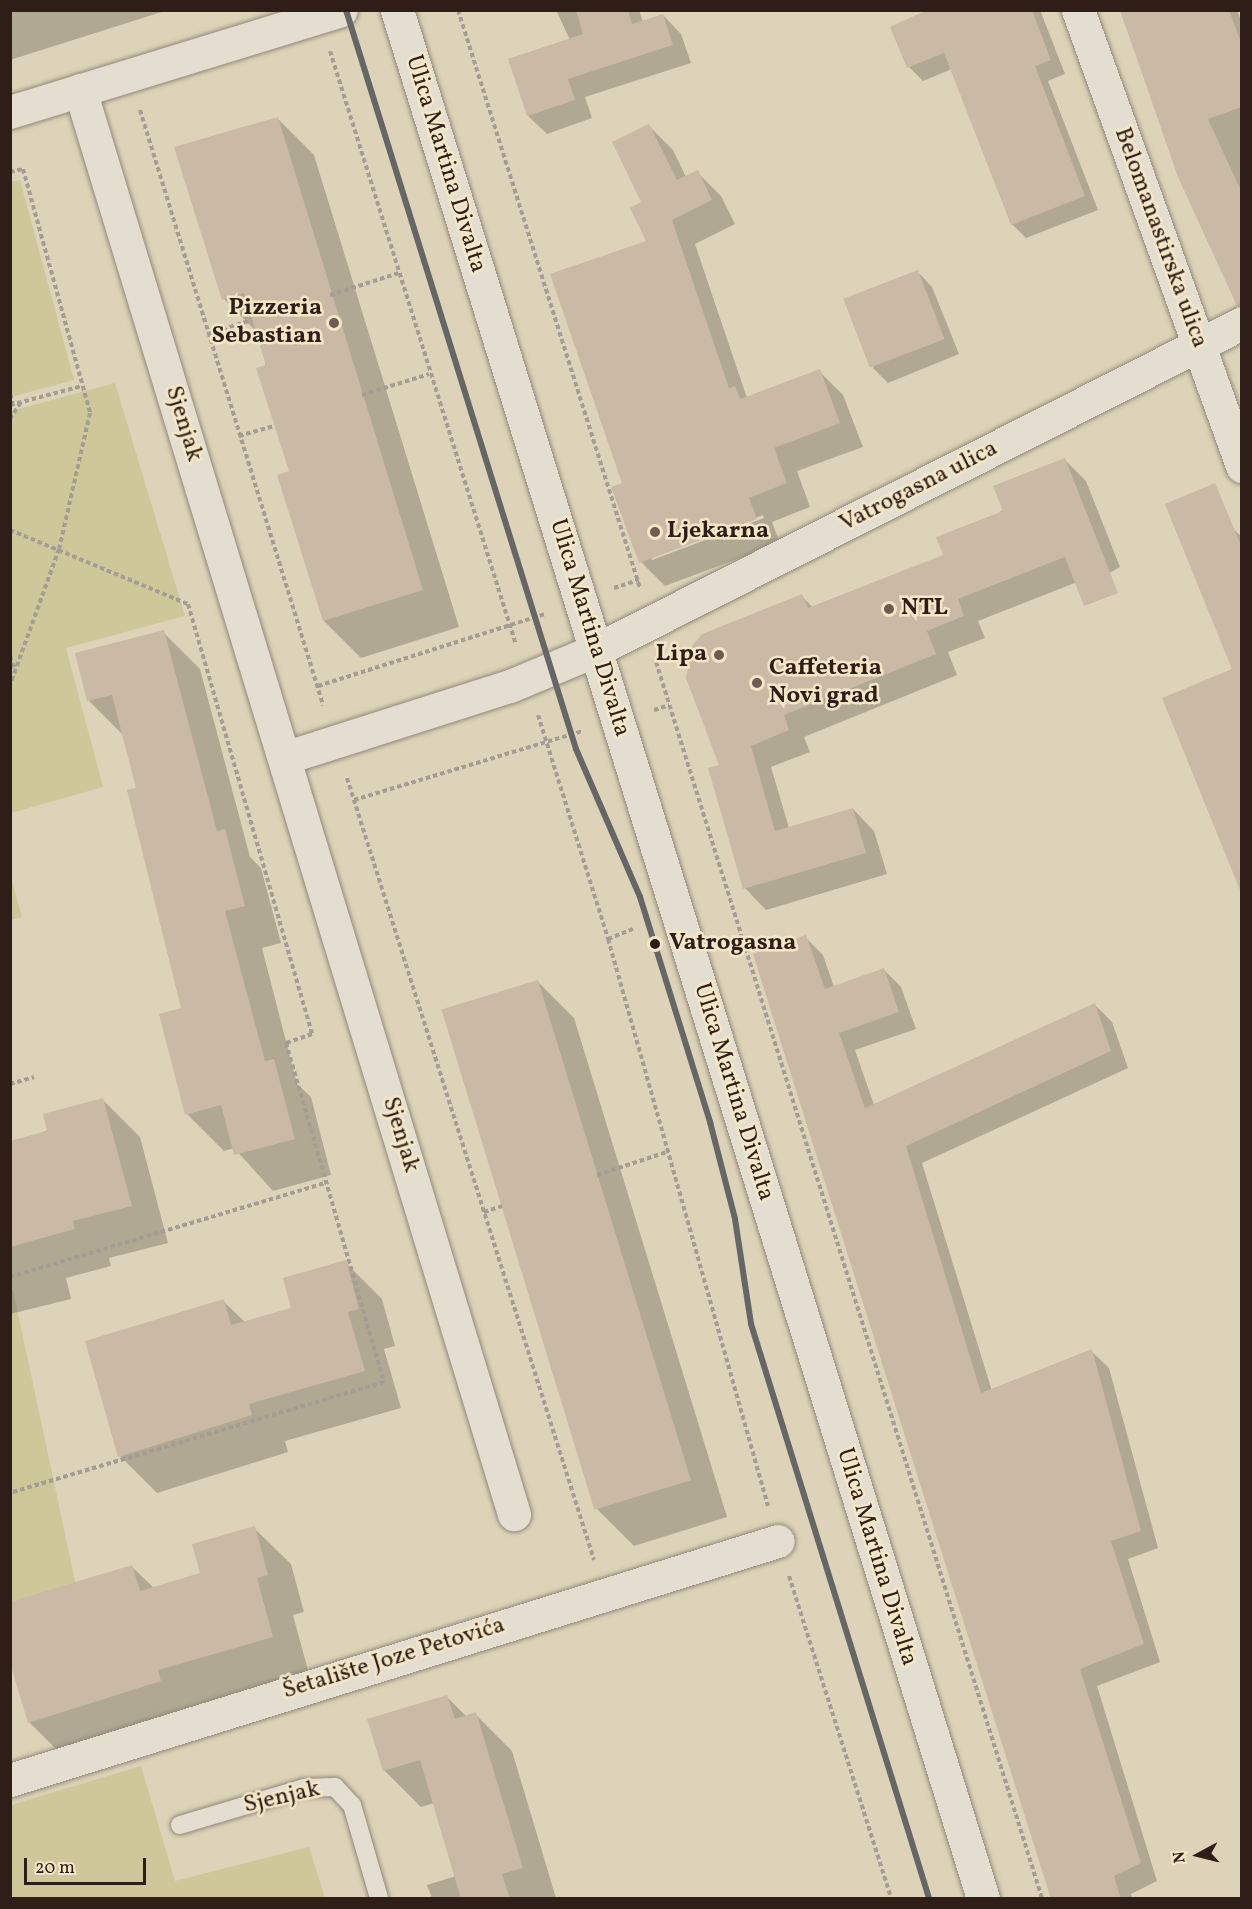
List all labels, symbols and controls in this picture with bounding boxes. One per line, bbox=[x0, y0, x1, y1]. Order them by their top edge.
street label: Ulica Martina Divalta bbox=[398, 52, 492, 276]
street label: Belomanastirska ulica bbox=[1107, 124, 1213, 352]
place label: Pizzeria Sebastian bbox=[212, 295, 322, 351]
marker: Pizzeria Sebastian bbox=[327, 316, 341, 330]
street label: Sjenjak bbox=[158, 383, 208, 465]
street label: Vatrogasna ulica bbox=[835, 435, 1003, 539]
street label: Ulica Martina Divalta bbox=[542, 516, 636, 740]
place label: Ljekarna bbox=[667, 518, 769, 546]
marker: Ljekarna bbox=[648, 525, 662, 539]
place label: NTL bbox=[901, 595, 948, 623]
marker: NTL bbox=[882, 602, 896, 616]
place label: Lipa bbox=[656, 641, 707, 669]
marker: Lipa bbox=[712, 648, 726, 662]
place label: Caffeteria Novi grad bbox=[769, 655, 882, 711]
marker: Caffeteria Novi grad bbox=[750, 676, 764, 690]
place label: Vatrogasna bbox=[669, 930, 796, 958]
marker: Vatrogasna bbox=[646, 935, 664, 953]
street label: Ulica Martina Divalta bbox=[686, 980, 780, 1204]
street label: Sjenjak bbox=[375, 1094, 425, 1176]
street label: Ulica Martina Divalta bbox=[829, 1445, 923, 1669]
street label: Šetalište Joze Petovića bbox=[279, 1611, 509, 1707]
street label: Sjenjak bbox=[241, 1775, 323, 1821]
north arrow bbox=[1168, 1825, 1228, 1885]
scale bar bbox=[27, 1846, 148, 1884]
text: N bbox=[1169, 1850, 1192, 1864]
text: 20 m bbox=[35, 1856, 75, 1881]

